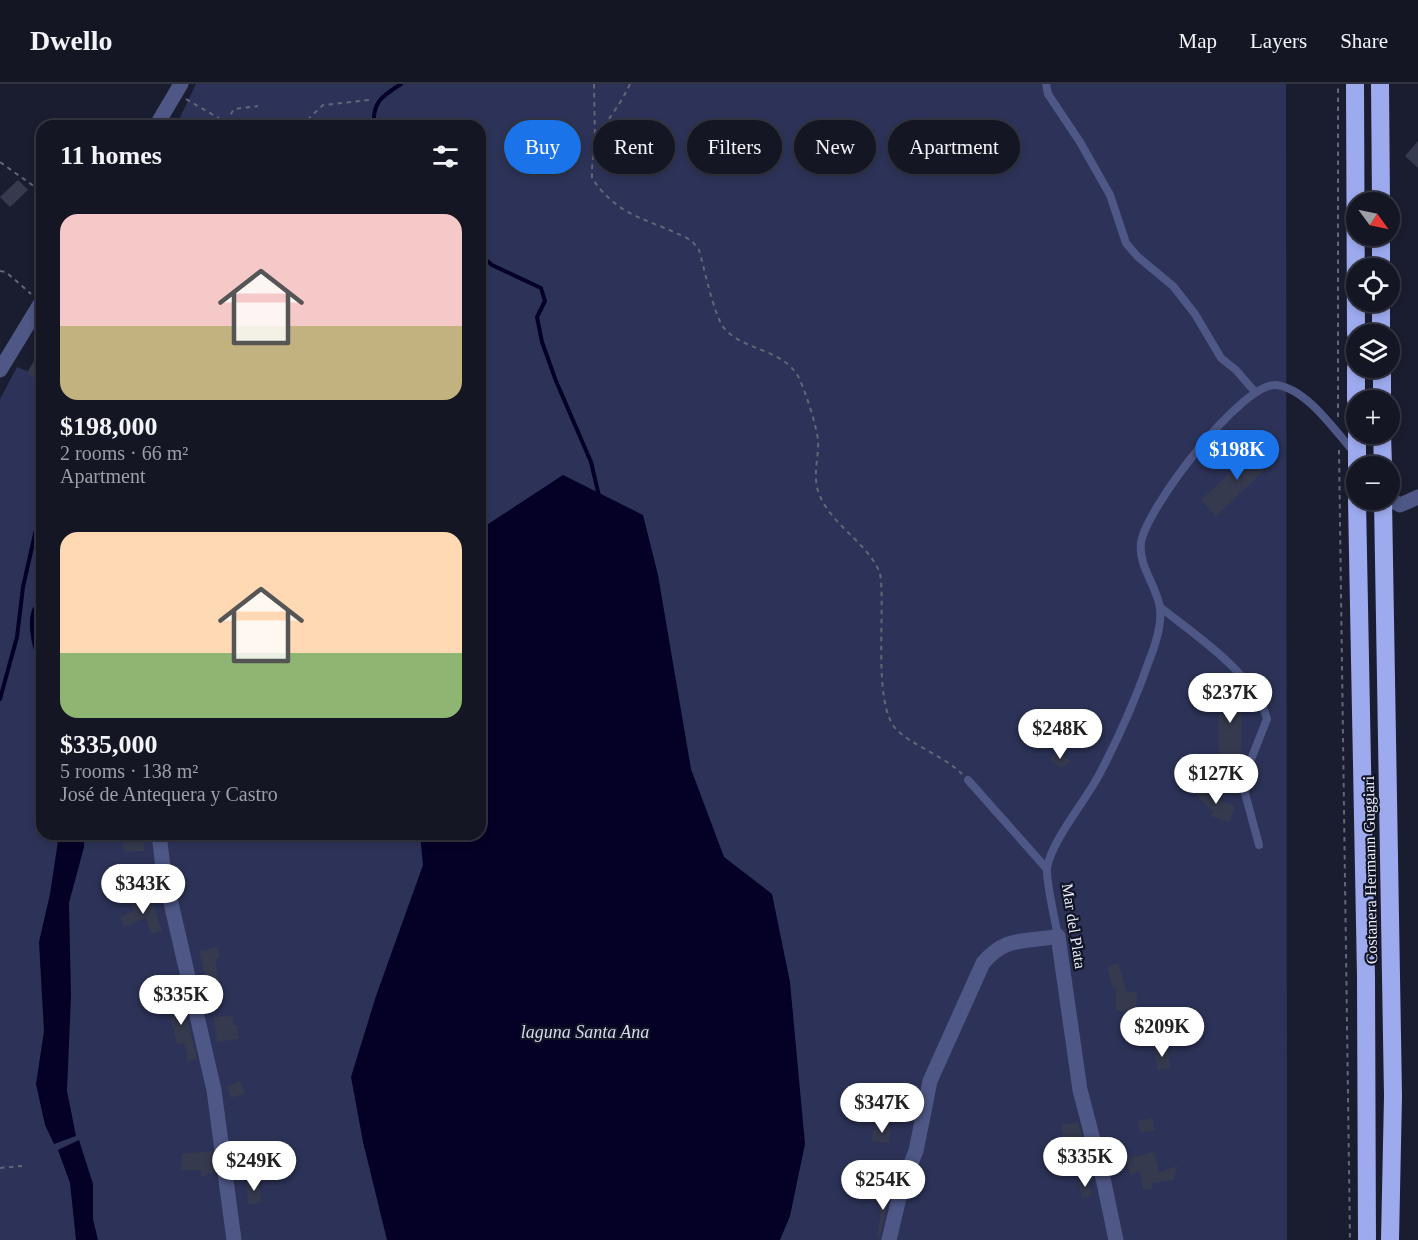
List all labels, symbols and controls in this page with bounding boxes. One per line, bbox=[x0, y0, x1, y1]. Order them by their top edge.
text: Dwello bbox=[30, 25, 112, 56]
text: Map bbox=[1179, 29, 1217, 53]
text: Layers bbox=[1250, 29, 1307, 53]
text: Share bbox=[1340, 29, 1388, 53]
chip: Buy bbox=[504, 120, 581, 174]
chip: Rent bbox=[593, 120, 675, 174]
chip: Filters bbox=[687, 120, 782, 174]
chip: New bbox=[794, 120, 876, 174]
chip: Apartment bbox=[888, 120, 1020, 174]
icon: filters bbox=[429, 140, 462, 173]
text: 11 homes bbox=[60, 141, 162, 170]
north arrow bbox=[1346, 192, 1400, 246]
map controls bbox=[1346, 192, 1400, 510]
icon: home bbox=[207, 253, 315, 361]
button: locate bbox=[1346, 258, 1400, 312]
button: layers bbox=[1346, 324, 1400, 378]
button: + bbox=[1346, 390, 1400, 444]
text: $198,000 bbox=[60, 412, 158, 441]
pin: $198K bbox=[1195, 430, 1279, 481]
text: $198K bbox=[1209, 438, 1265, 460]
text: 2 rooms · 66 m² bbox=[60, 442, 188, 464]
button: − bbox=[1346, 456, 1400, 510]
text: Apartment bbox=[60, 465, 146, 487]
icon: home bbox=[207, 571, 315, 679]
pin: $237K bbox=[1188, 673, 1272, 724]
text: $237K bbox=[1202, 681, 1258, 703]
pin: $248K bbox=[1018, 709, 1102, 760]
text: $248K bbox=[1032, 717, 1088, 739]
text: $335,000 bbox=[60, 730, 158, 759]
pin: $127K bbox=[1174, 754, 1258, 805]
text: 5 rooms · 138 m² bbox=[60, 760, 198, 782]
text: $127K bbox=[1188, 762, 1244, 784]
street label: Costanera Hermann Guggiari bbox=[1360, 775, 1381, 964]
text: José de Antequera y Castro bbox=[60, 783, 278, 805]
pin: $343K bbox=[101, 864, 185, 915]
text: $343K bbox=[115, 872, 171, 894]
street label: Mar del Plata bbox=[1059, 882, 1089, 970]
pin: $335K bbox=[139, 975, 223, 1026]
text: $335K bbox=[153, 983, 209, 1005]
pin: $209K bbox=[1120, 1007, 1204, 1058]
text: $209K bbox=[1134, 1015, 1190, 1037]
water label: laguna Santa Ana bbox=[521, 1022, 649, 1042]
pin: $347K bbox=[840, 1083, 924, 1134]
text: $347K bbox=[854, 1091, 910, 1113]
pin: $335K bbox=[1043, 1137, 1127, 1188]
pin: $249K bbox=[212, 1141, 296, 1192]
text: $335K bbox=[1057, 1145, 1113, 1167]
text: $249K bbox=[226, 1149, 282, 1171]
pin: $254K bbox=[841, 1160, 925, 1211]
text: $254K bbox=[855, 1168, 911, 1190]

